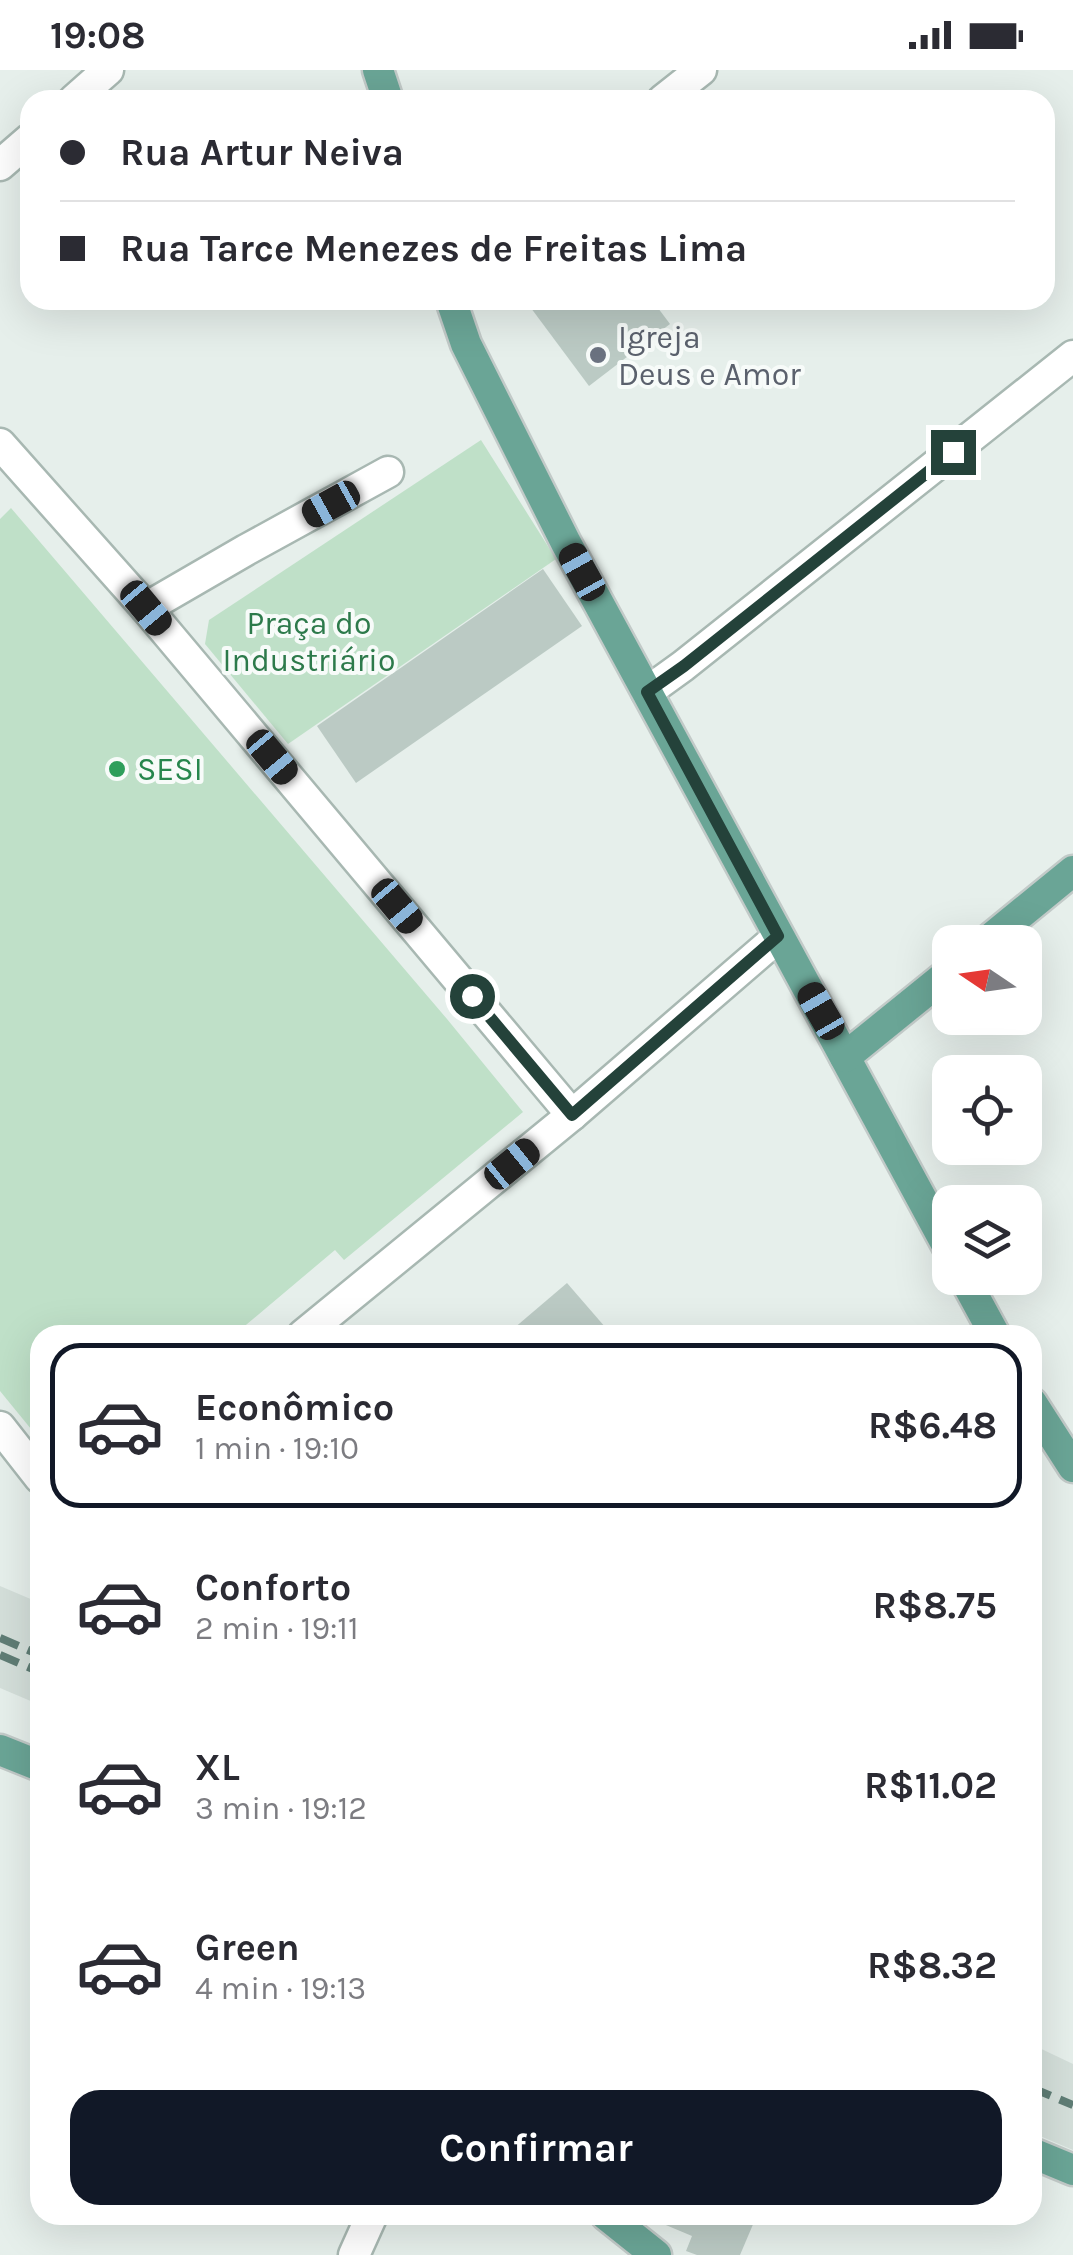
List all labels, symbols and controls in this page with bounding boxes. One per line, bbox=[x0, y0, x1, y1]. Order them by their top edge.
text: 19:08 bbox=[50, 13, 146, 58]
text: Rua Artur Neiva bbox=[120, 130, 404, 175]
text: Rua Tarce Menezes de Freitas Lima bbox=[120, 226, 747, 271]
place label: Igreja Deus e Amor bbox=[618, 319, 801, 393]
marker: Igreja Deus e Amor bbox=[587, 344, 609, 366]
route end bbox=[931, 430, 976, 475]
car bbox=[297, 476, 365, 532]
car bbox=[554, 538, 610, 606]
car bbox=[115, 575, 177, 641]
park label: Praça do Industriário bbox=[223, 605, 395, 679]
car bbox=[241, 724, 303, 790]
place label: SESI bbox=[137, 751, 203, 788]
marker: SESI bbox=[106, 758, 128, 780]
car bbox=[366, 873, 428, 939]
north arrow bbox=[932, 925, 1042, 1035]
map controls bbox=[932, 925, 1042, 1295]
route start bbox=[450, 974, 495, 1019]
car bbox=[793, 978, 849, 1044]
button: locate bbox=[932, 1055, 1042, 1165]
car bbox=[479, 1133, 545, 1195]
button: layers bbox=[932, 1185, 1042, 1295]
icon: car bbox=[75, 1381, 165, 1471]
text: Econômico bbox=[195, 1385, 394, 1430]
text: R$6.48 bbox=[868, 1403, 997, 1448]
text: 1 min · 19:10 bbox=[195, 1430, 359, 1467]
icon: car bbox=[75, 1561, 165, 1651]
text: Conforto bbox=[195, 1565, 351, 1610]
text: R$8.75 bbox=[873, 1583, 997, 1628]
text: 2 min · 19:11 bbox=[195, 1610, 359, 1647]
icon: car bbox=[75, 1741, 165, 1831]
text: XL bbox=[195, 1745, 240, 1790]
text: R$11.02 bbox=[864, 1763, 997, 1808]
text: 3 min · 19:12 bbox=[195, 1790, 367, 1827]
icon: car bbox=[75, 1921, 165, 2011]
text: Green bbox=[195, 1925, 300, 1970]
text: R$8.32 bbox=[867, 1943, 997, 1988]
text: 4 min · 19:13 bbox=[195, 1970, 366, 2007]
button: Confirmar bbox=[70, 2090, 1002, 2205]

